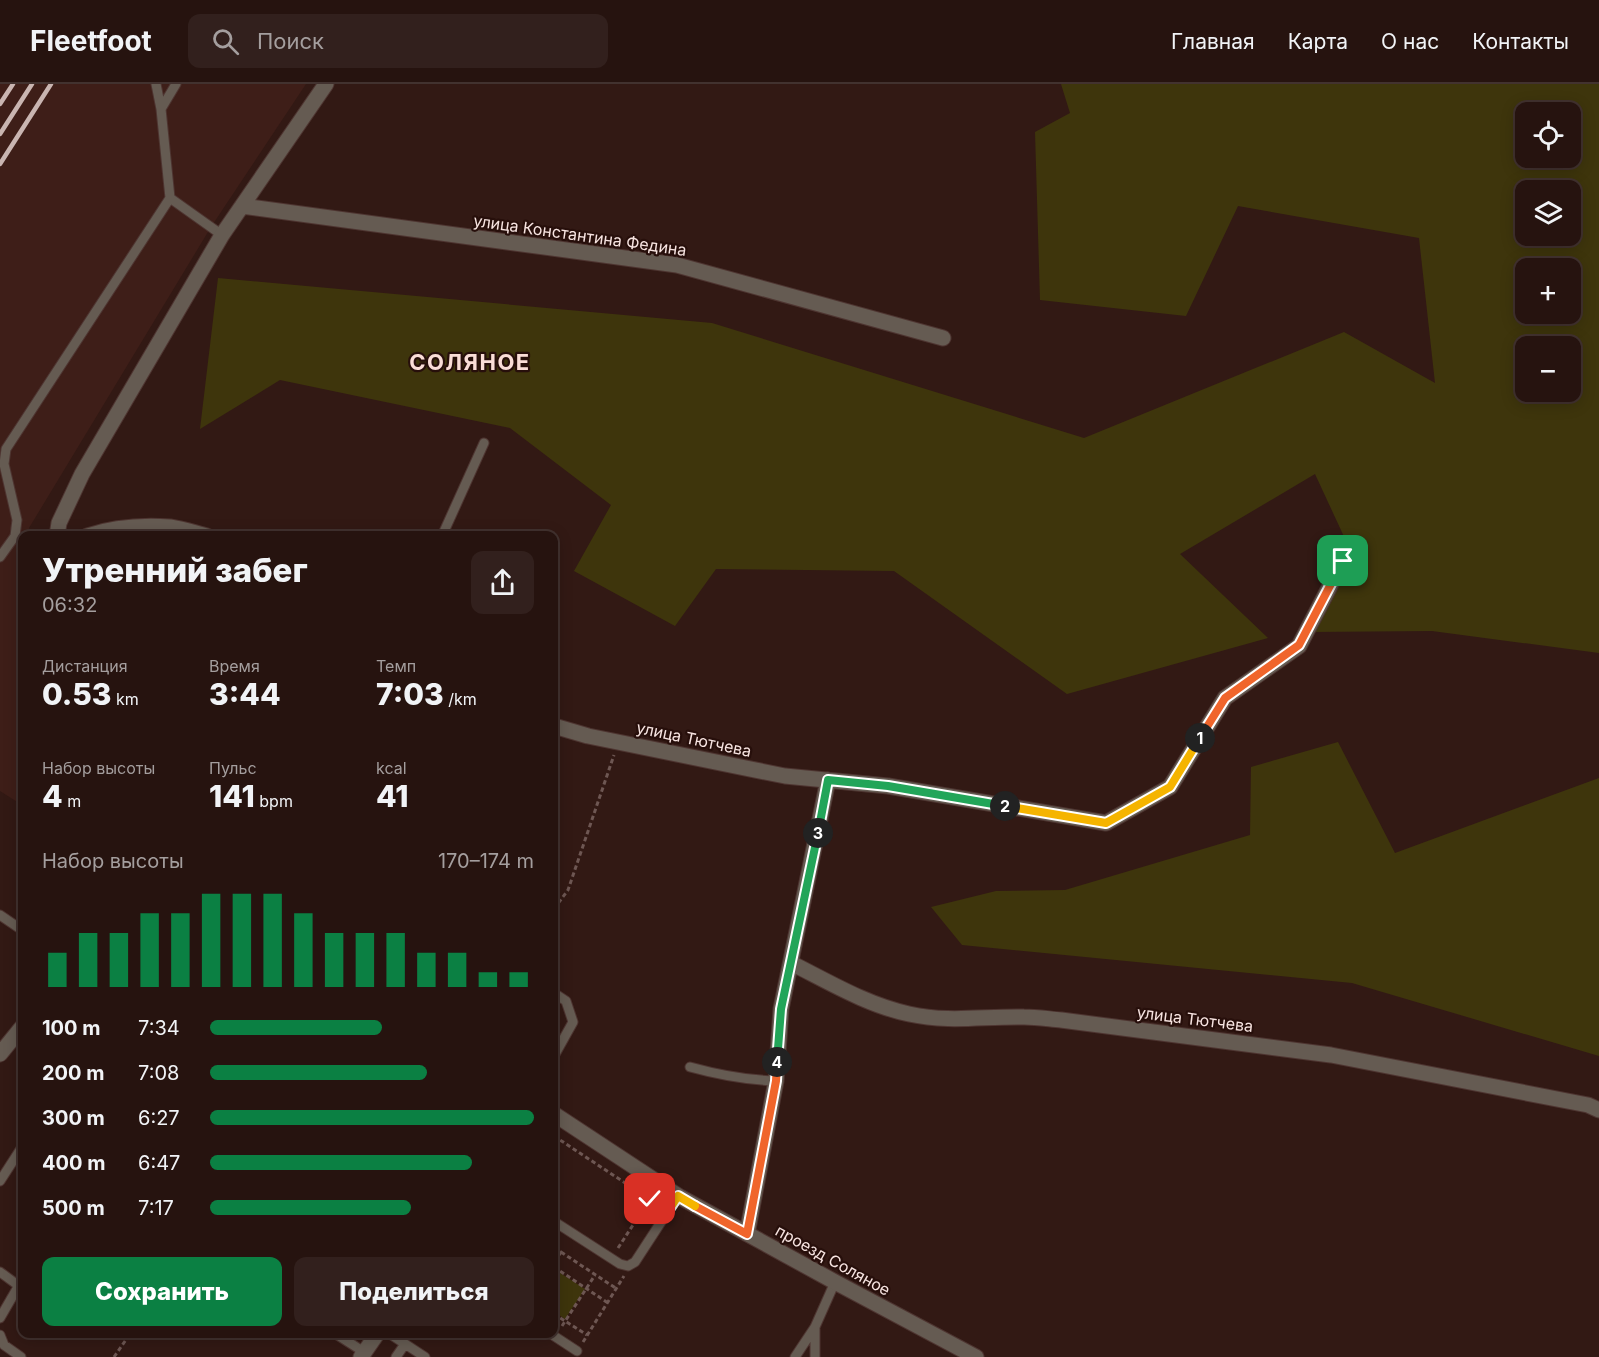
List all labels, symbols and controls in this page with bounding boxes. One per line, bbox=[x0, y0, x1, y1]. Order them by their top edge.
search box bbox=[188, 14, 608, 68]
text: Fleetfoot bbox=[30, 24, 152, 58]
icon: search bbox=[209, 25, 242, 58]
text: Поиск bbox=[257, 28, 324, 54]
text: Главная bbox=[1171, 29, 1255, 54]
text: Карта bbox=[1288, 29, 1348, 54]
text: О нас bbox=[1381, 29, 1439, 54]
text: Контакты bbox=[1472, 29, 1569, 54]
map controls bbox=[1515, 102, 1581, 402]
button: locate bbox=[1515, 102, 1581, 168]
button: layers bbox=[1515, 180, 1581, 246]
street label: улица Константина Федина bbox=[472, 210, 688, 260]
button: + bbox=[1515, 258, 1581, 324]
button: − bbox=[1515, 336, 1581, 402]
district label: СОЛЯНОЕ bbox=[409, 349, 531, 375]
pin bbox=[1317, 535, 1368, 586]
icon: arrive bbox=[1326, 544, 1359, 577]
text: Утренний забег bbox=[42, 550, 308, 590]
button: share bbox=[471, 551, 534, 614]
text: 06:32 bbox=[42, 593, 97, 617]
text: Дистанция bbox=[42, 656, 128, 676]
text: Время bbox=[209, 656, 260, 676]
text: Темп bbox=[376, 656, 416, 676]
text: 0.53 bbox=[42, 676, 112, 712]
text: 3:44 bbox=[209, 676, 281, 712]
text: 7:03 bbox=[376, 676, 444, 712]
text: km bbox=[112, 689, 139, 709]
text: /km bbox=[444, 689, 477, 709]
street label: улица Тютчева bbox=[635, 717, 753, 761]
pin: 1 bbox=[1185, 723, 1215, 753]
text: 1 bbox=[1197, 728, 1203, 748]
text: Набор высоты bbox=[42, 758, 155, 778]
text: Пульс bbox=[209, 758, 257, 778]
text: kcal bbox=[376, 758, 407, 778]
text: 4 bbox=[42, 778, 63, 814]
text: 141 bbox=[209, 778, 255, 814]
text: 41 bbox=[376, 778, 409, 814]
text: m bbox=[63, 791, 81, 811]
text: bpm bbox=[255, 791, 293, 811]
pin: 2 bbox=[990, 791, 1020, 821]
text: 2 bbox=[1000, 796, 1010, 816]
pin: 3 bbox=[803, 818, 833, 848]
text: 3 bbox=[813, 823, 823, 843]
text: Набор высоты bbox=[42, 849, 184, 873]
text: 170–174 m bbox=[438, 849, 534, 873]
street label: улица Тютчева bbox=[1136, 1002, 1254, 1036]
text: 100 m bbox=[42, 1016, 101, 1040]
text: 7:34 bbox=[138, 1016, 180, 1040]
pin: 4 bbox=[762, 1047, 792, 1077]
text: 4 bbox=[772, 1052, 782, 1072]
text: 200 m bbox=[42, 1061, 105, 1085]
text: 7:08 bbox=[138, 1061, 179, 1085]
text: 300 m bbox=[42, 1106, 105, 1130]
text: 6:27 bbox=[138, 1106, 180, 1130]
text: 400 m bbox=[42, 1151, 106, 1175]
text: 6:47 bbox=[138, 1151, 180, 1175]
pin bbox=[624, 1173, 675, 1224]
icon: check bbox=[633, 1182, 666, 1215]
text: 500 m bbox=[42, 1196, 105, 1220]
text: 7:17 bbox=[138, 1196, 174, 1220]
street label: проезд Соляное bbox=[772, 1220, 894, 1300]
button: Сохранить bbox=[42, 1257, 282, 1326]
button: Поделиться bbox=[294, 1257, 534, 1326]

